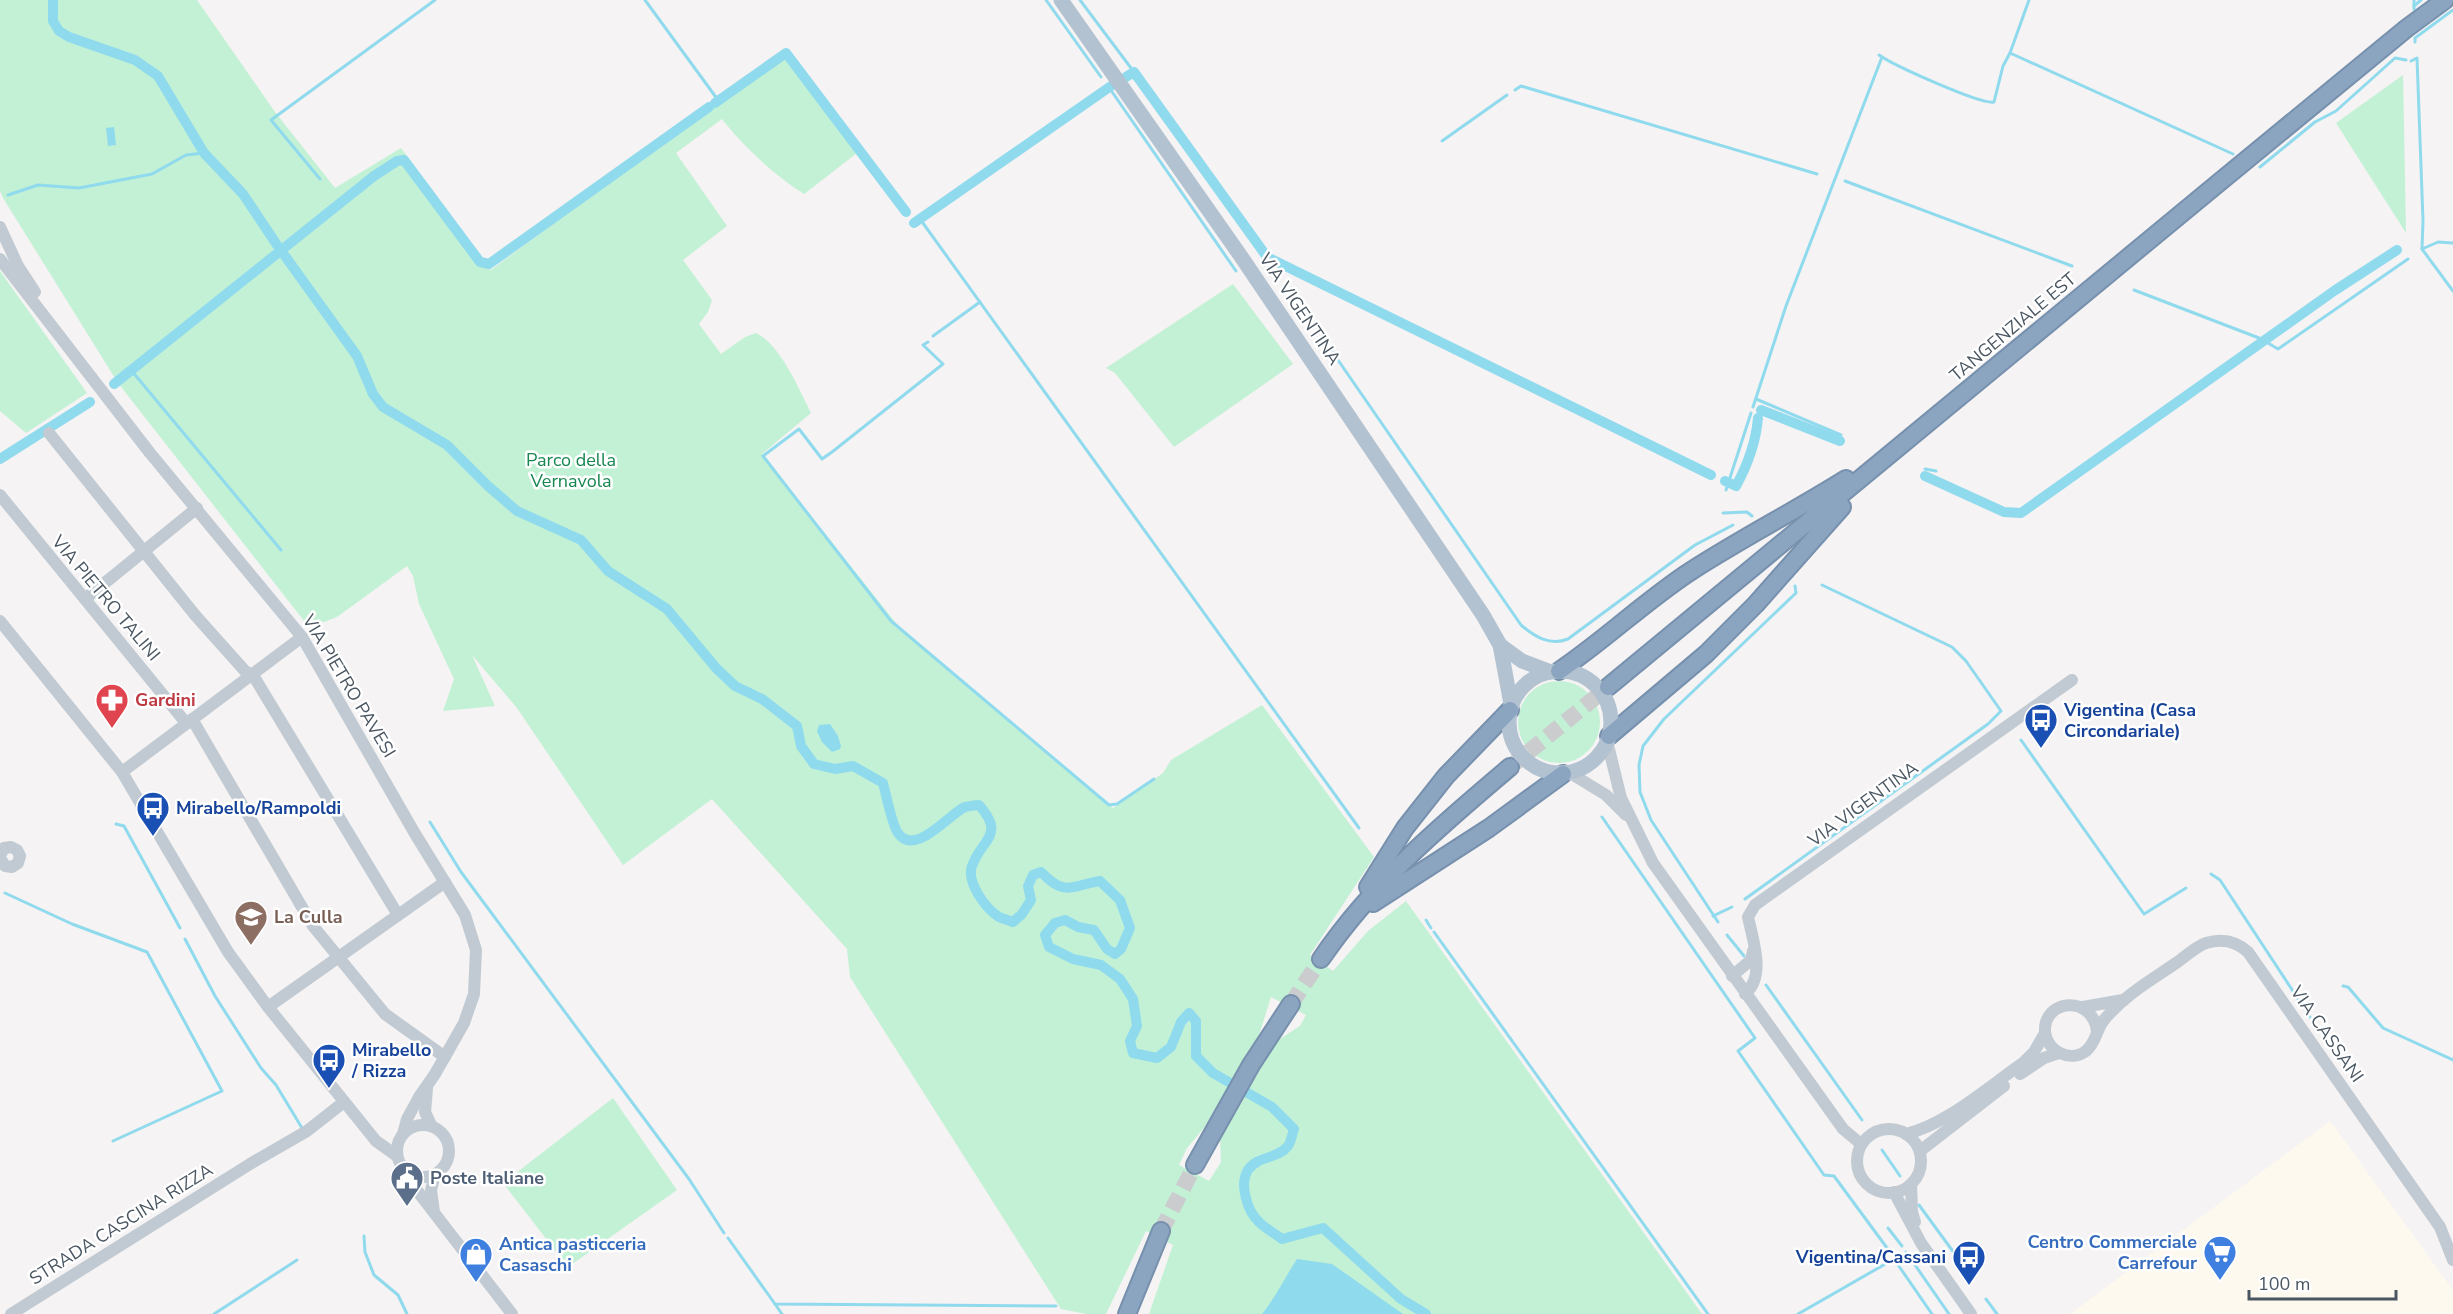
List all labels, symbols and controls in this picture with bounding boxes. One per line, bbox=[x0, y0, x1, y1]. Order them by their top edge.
street label: VIA VIGENTINA bbox=[1253, 247, 1346, 370]
street label: TANGENZIALE EST bbox=[1945, 267, 2081, 387]
park label: Parco della Vernavola bbox=[526, 448, 616, 493]
street label: VIA PIETRO TALINI bbox=[46, 529, 166, 666]
street label: VIA PIETRO PAVESI bbox=[296, 609, 401, 762]
pharmacy icon: Gardini bbox=[94, 682, 130, 729]
place label: Gardini bbox=[135, 688, 196, 712]
place label: Vigentina (Casa Circondariale) bbox=[2063, 698, 2196, 743]
bus stop icon: Vigentina (Casa Circondariale) bbox=[2023, 702, 2059, 749]
street label: VIA VIGENTINA bbox=[1802, 756, 1923, 853]
bus stop icon: Mirabello/Rampoldi bbox=[135, 790, 171, 837]
place label: Mirabello/Rampoldi bbox=[176, 796, 341, 820]
school or university icon: La Culla bbox=[233, 899, 269, 946]
place label: La Culla bbox=[274, 905, 343, 929]
street label: VIA CASSANI bbox=[2284, 980, 2369, 1087]
place label: Mirabello / Rizza bbox=[351, 1038, 431, 1083]
bus stop icon: Mirabello / Rizza bbox=[311, 1042, 347, 1089]
street label: STRADA CASCINA RIZZA bbox=[25, 1158, 217, 1290]
public building icon: Poste Italiane bbox=[389, 1160, 425, 1207]
place label: Poste Italiane bbox=[430, 1166, 544, 1190]
place label: Centro Commerciale Carrefour bbox=[2028, 1230, 2197, 1275]
place label: Antica pasticceria Casaschi bbox=[499, 1232, 646, 1277]
supermarket icon: Centro Commerciale Carrefour bbox=[2202, 1234, 2238, 1281]
shop icon: Antica pasticceria Casaschi bbox=[458, 1236, 494, 1283]
bus stop icon: Vigentina/Cassani bbox=[1951, 1239, 1987, 1286]
place label: Vigentina/Cassani bbox=[1795, 1245, 1946, 1269]
scale bar bbox=[2249, 1263, 2396, 1301]
text: 100 m bbox=[2258, 1272, 2310, 1296]

